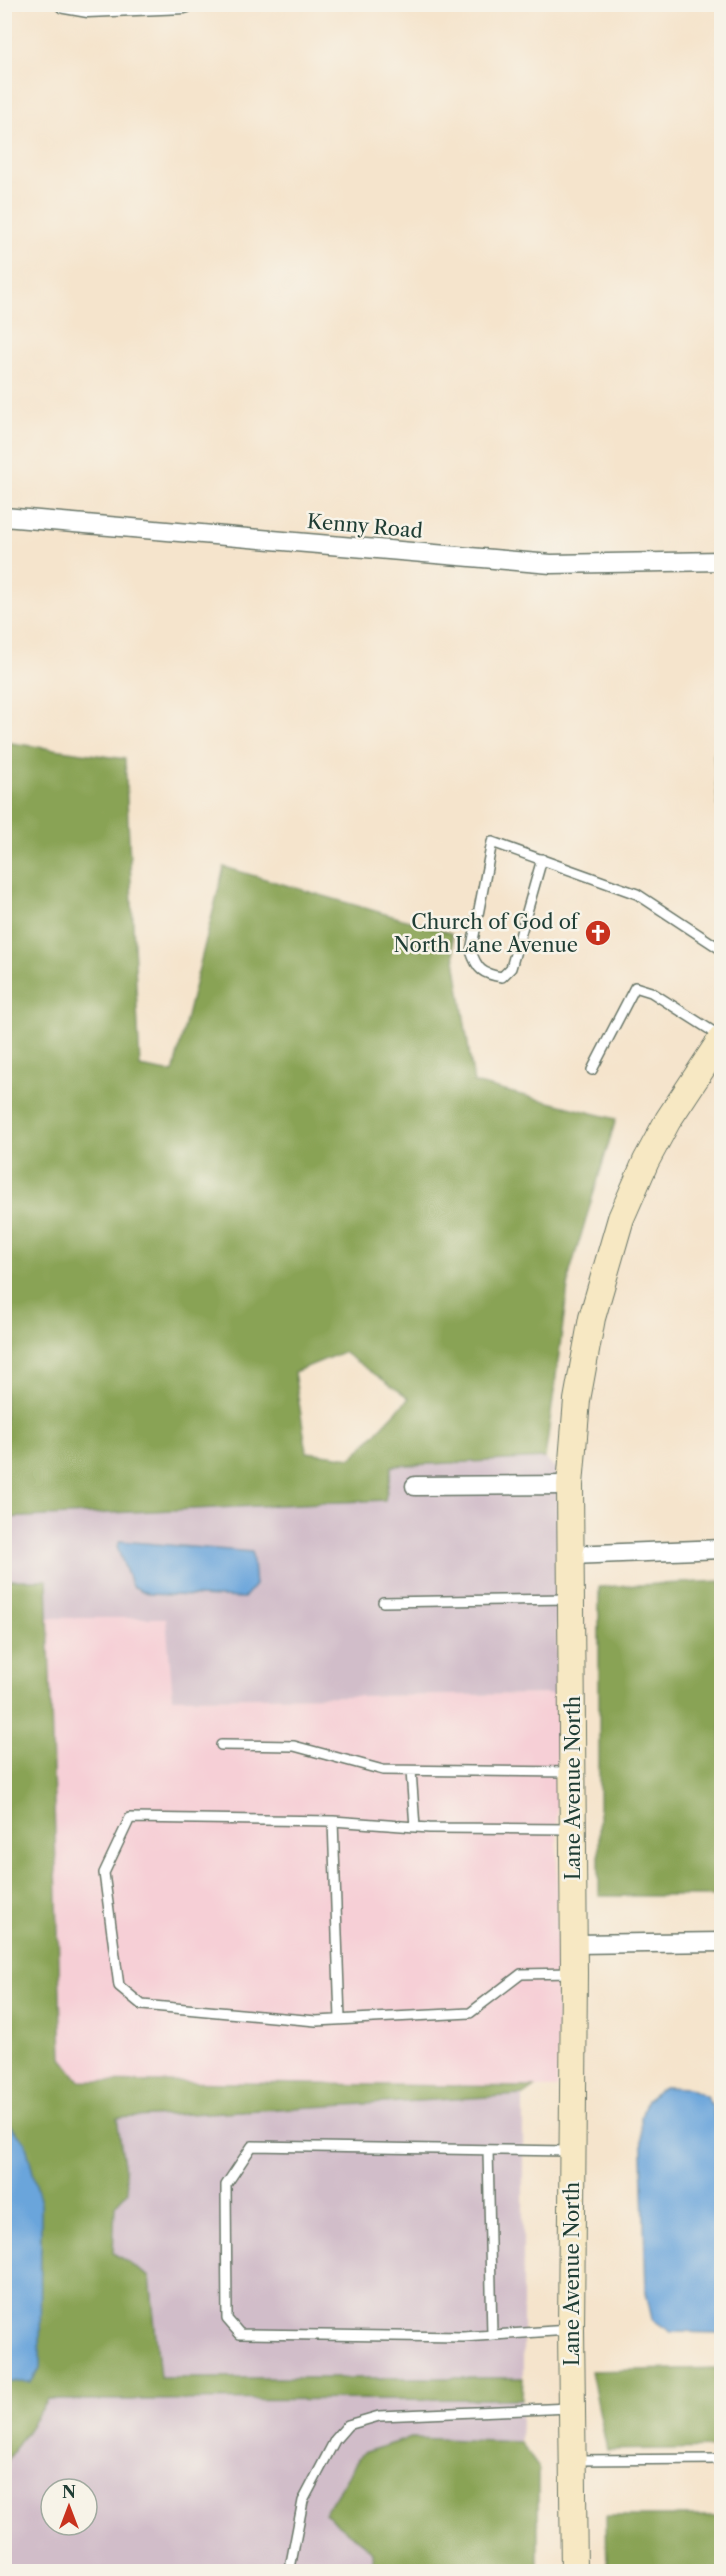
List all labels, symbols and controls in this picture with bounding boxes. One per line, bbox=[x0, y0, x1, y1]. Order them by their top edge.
street label: Kenny Road bbox=[306, 509, 424, 543]
place label: Church of God of North Lane Avenue bbox=[393, 910, 581, 957]
church icon: Church of God of North Lane Avenue bbox=[583, 918, 613, 948]
street label: Lane Avenue North bbox=[561, 1695, 585, 1880]
street label: Lane Avenue North bbox=[560, 2181, 584, 2366]
north arrow bbox=[39, 2477, 99, 2537]
text: N bbox=[62, 2482, 76, 2502]

